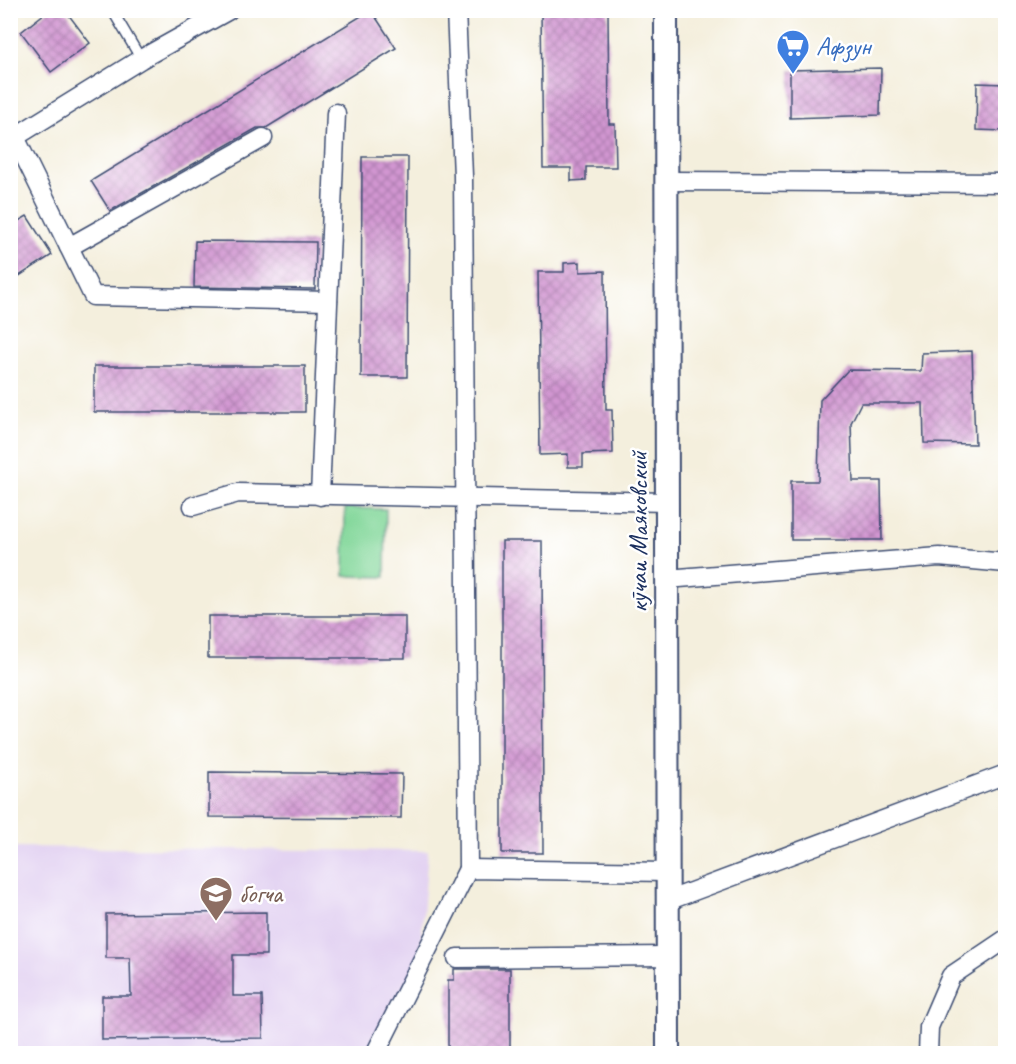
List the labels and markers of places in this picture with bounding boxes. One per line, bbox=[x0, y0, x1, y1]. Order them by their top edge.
supermarket icon: Афзун bbox=[775, 28, 811, 75]
place label: Афзун bbox=[816, 30, 873, 63]
school or university icon: богча bbox=[198, 875, 234, 922]
place label: богча bbox=[239, 877, 284, 910]

